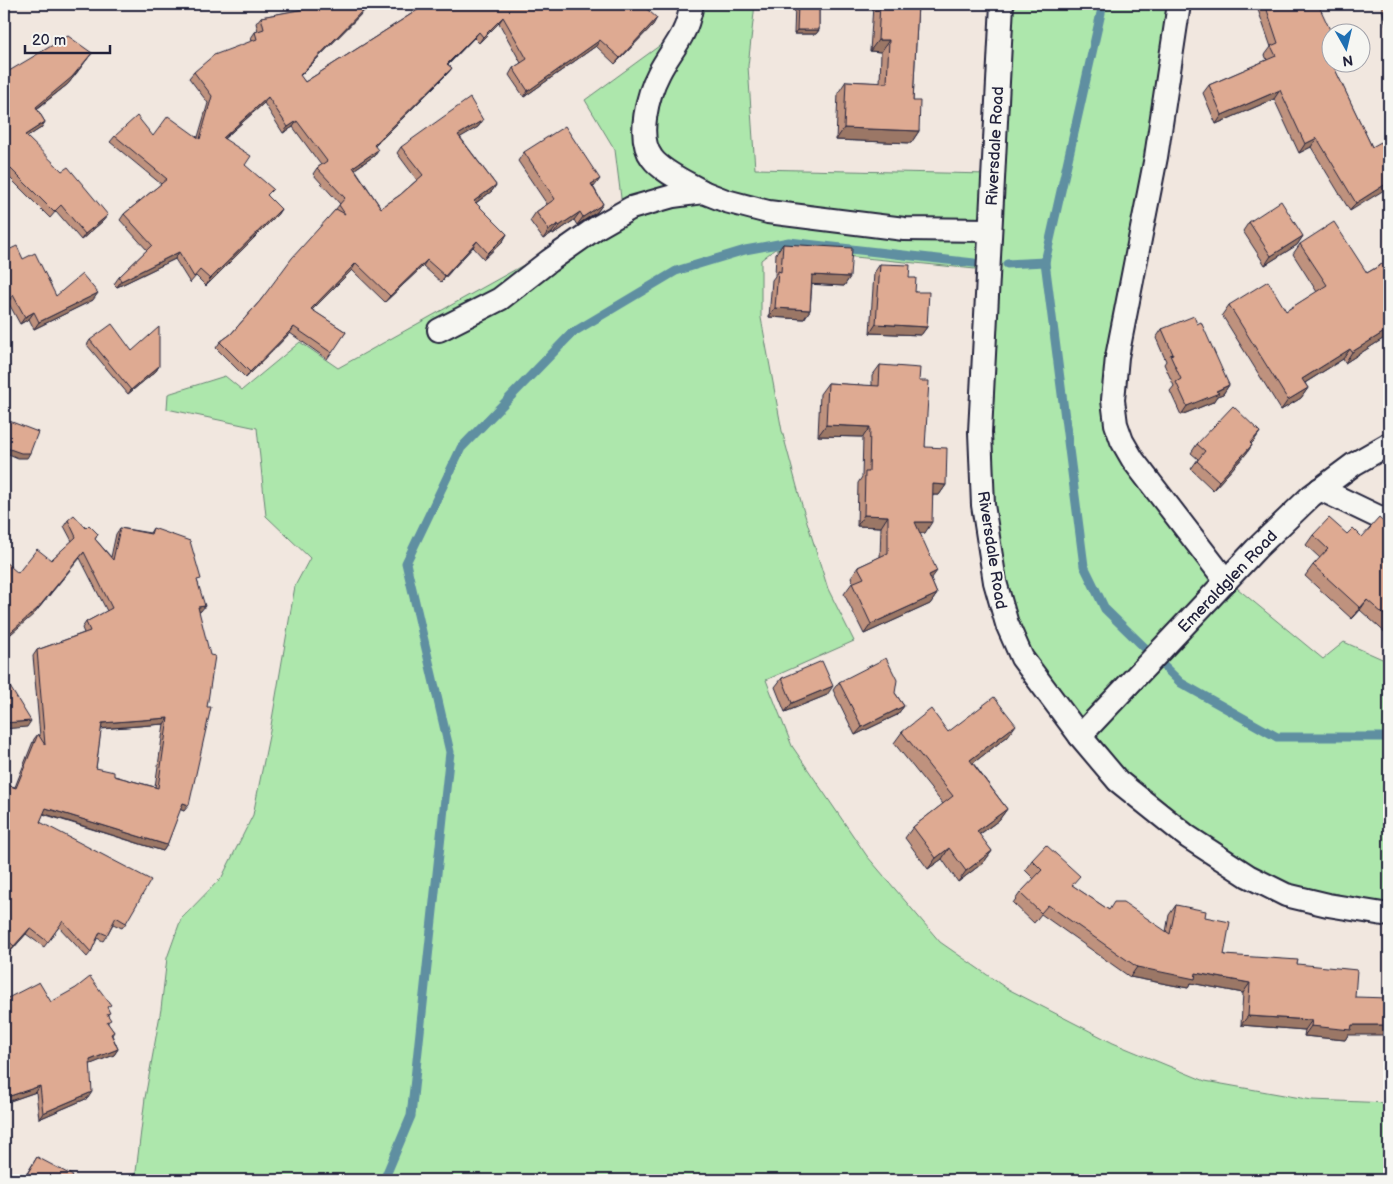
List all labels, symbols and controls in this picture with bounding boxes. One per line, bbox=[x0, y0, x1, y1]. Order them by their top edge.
scale bar bbox=[25, 22, 110, 54]
north arrow bbox=[1320, 22, 1370, 72]
text: 20 m bbox=[32, 31, 66, 50]
text: N bbox=[1341, 51, 1354, 70]
street label: Riversdale Road bbox=[983, 86, 1008, 206]
street label: Riversdale Road bbox=[973, 490, 1010, 611]
street label: Emeraldglen Road bbox=[1174, 527, 1282, 637]

